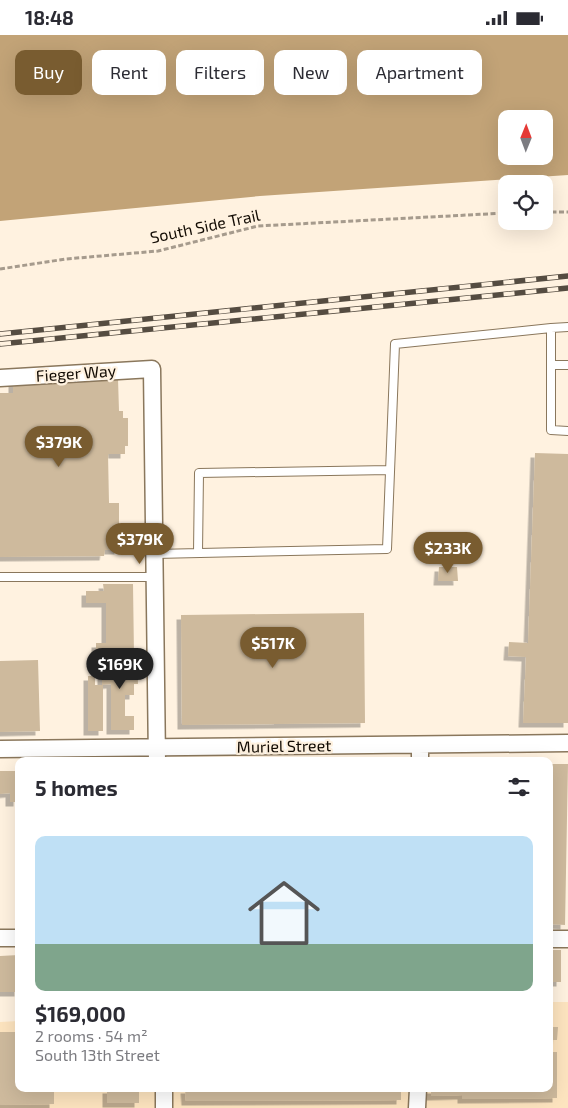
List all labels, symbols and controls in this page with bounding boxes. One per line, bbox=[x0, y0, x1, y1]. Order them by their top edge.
text: 18:48 bbox=[25, 6, 74, 29]
chip: Buy bbox=[15, 50, 82, 95]
chip: Rent bbox=[92, 50, 166, 95]
chip: Filters bbox=[176, 50, 264, 95]
chip: New bbox=[274, 50, 347, 95]
chip: Apartment bbox=[357, 50, 482, 95]
north arrow bbox=[498, 110, 552, 165]
map controls bbox=[498, 110, 553, 230]
button: locate bbox=[498, 175, 553, 230]
street label: South Side Trail bbox=[148, 205, 262, 246]
street label: Fieger Way bbox=[35, 360, 117, 385]
pin: $379K bbox=[24, 425, 94, 468]
text: $379K bbox=[36, 432, 82, 451]
pin: $379K bbox=[105, 523, 175, 565]
text: $379K bbox=[117, 529, 163, 548]
pin: $233K bbox=[413, 531, 483, 574]
text: $233K bbox=[425, 538, 471, 557]
pin: $517K bbox=[238, 627, 308, 669]
text: $517K bbox=[251, 633, 295, 652]
pin: $169K bbox=[85, 647, 155, 690]
text: $169K bbox=[97, 654, 143, 673]
street label: Muriel Street bbox=[237, 735, 331, 756]
icon: filters bbox=[505, 773, 533, 801]
text: 5 homes bbox=[35, 775, 118, 800]
icon: home bbox=[239, 868, 329, 958]
text: $169,000 bbox=[35, 1001, 126, 1026]
text: 2 rooms · 54 m² bbox=[35, 1026, 148, 1045]
text: South 13th Street bbox=[35, 1045, 160, 1064]

